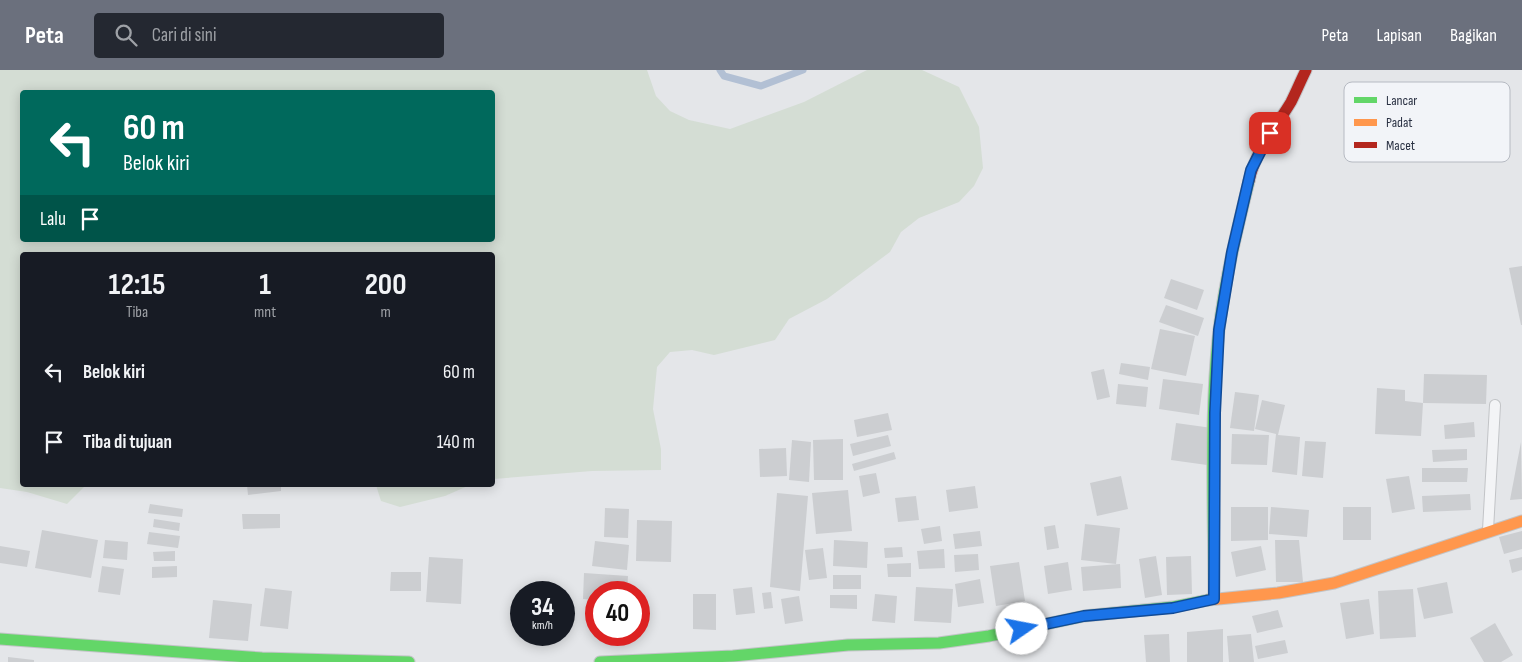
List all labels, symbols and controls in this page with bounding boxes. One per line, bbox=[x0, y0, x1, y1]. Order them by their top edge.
search box bbox=[94, 13, 444, 58]
text: Peta bbox=[25, 21, 64, 50]
icon: search bbox=[112, 21, 140, 49]
text: Cari di sini bbox=[152, 24, 217, 47]
text: Peta bbox=[1321, 25, 1349, 46]
text: Lapisan bbox=[1377, 25, 1422, 46]
text: Bagikan bbox=[1450, 25, 1497, 46]
legend bbox=[1344, 82, 1510, 162]
text: Lancar bbox=[1386, 92, 1417, 109]
text: 60 m bbox=[123, 107, 185, 150]
icon: left bbox=[40, 110, 105, 175]
pin bbox=[1249, 112, 1291, 154]
text: Padat bbox=[1386, 114, 1413, 131]
icon: arrive bbox=[1256, 119, 1284, 147]
text: Macet bbox=[1386, 137, 1415, 154]
text: Belok kiri bbox=[123, 150, 190, 177]
icon: arrive bbox=[76, 205, 104, 233]
text: Lalu bbox=[40, 208, 66, 231]
text: 12:15 bbox=[109, 267, 165, 303]
text: 1 bbox=[259, 267, 271, 303]
text: 200 bbox=[365, 267, 406, 303]
text: Tiba bbox=[126, 303, 148, 322]
text: mnt bbox=[254, 303, 276, 322]
text: m bbox=[380, 303, 391, 322]
icon: left bbox=[40, 358, 68, 386]
text: Belok kiri bbox=[83, 361, 145, 384]
text: 60 m bbox=[443, 361, 475, 384]
icon: arrive bbox=[40, 428, 68, 456]
text: Tiba di tujuan bbox=[83, 431, 172, 454]
text: 140 m bbox=[437, 431, 475, 454]
speed limit sign: 40 bbox=[585, 581, 650, 646]
text: 34 bbox=[531, 592, 554, 623]
position arrow bbox=[995, 602, 1047, 654]
text: km/h bbox=[532, 618, 553, 633]

